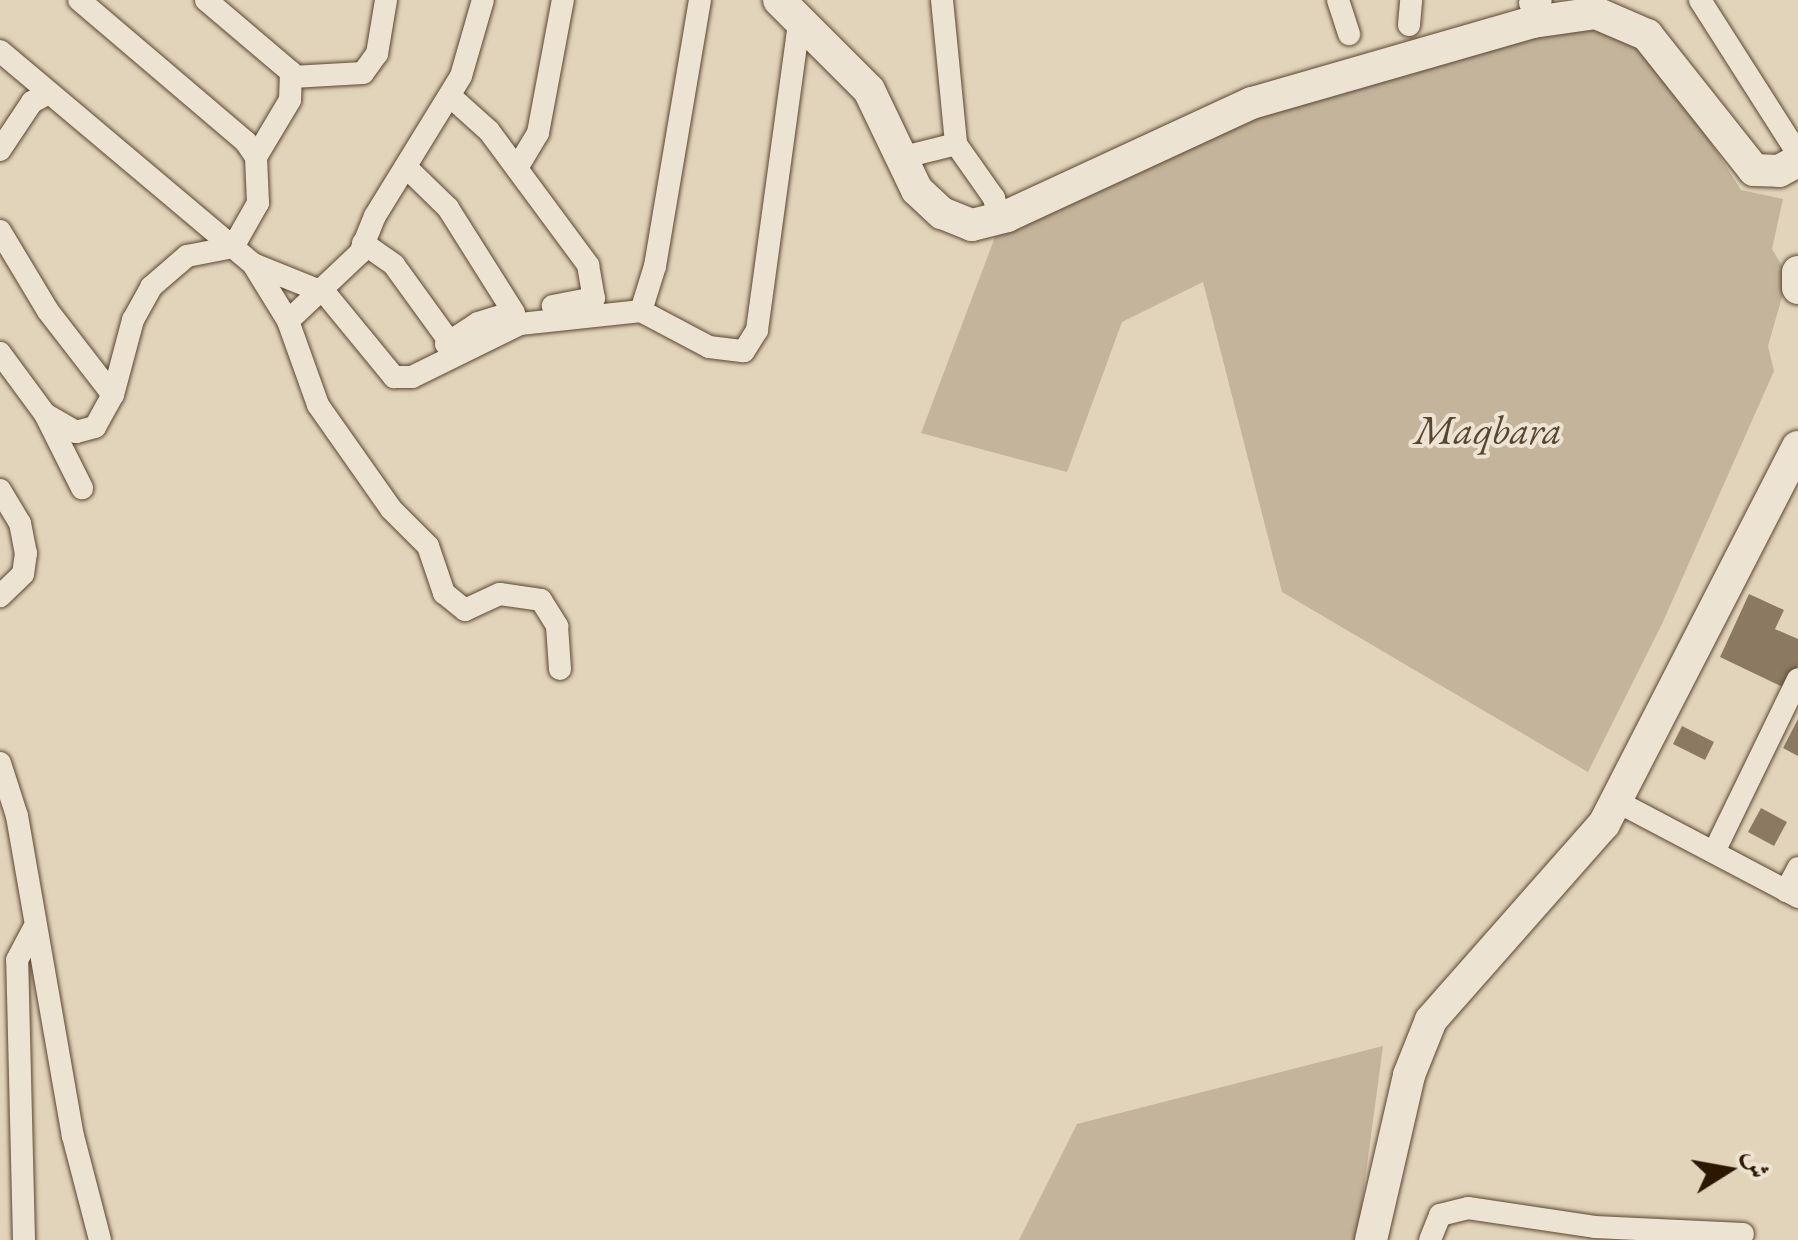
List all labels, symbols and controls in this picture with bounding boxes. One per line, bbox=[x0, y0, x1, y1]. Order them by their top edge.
park label: Maqbara bbox=[1414, 406, 1562, 454]
north arrow bbox=[1678, 1120, 1778, 1220]
text: ش bbox=[1737, 1147, 1778, 1181]

